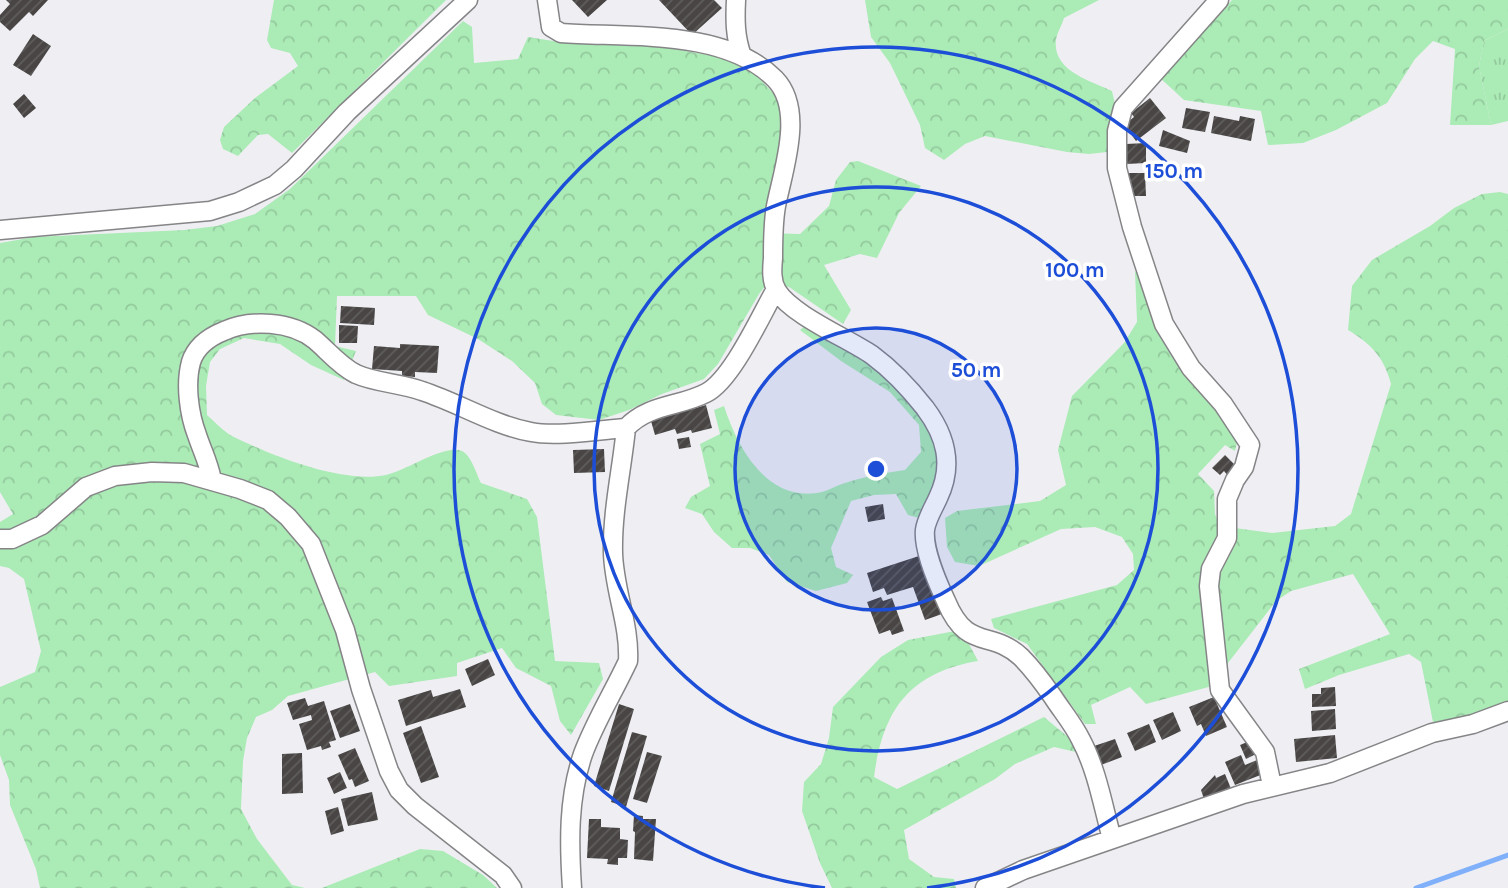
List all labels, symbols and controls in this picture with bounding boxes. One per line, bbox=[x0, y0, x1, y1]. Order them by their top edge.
text: 150 m bbox=[1145, 159, 1203, 183]
text: 100 m bbox=[1045, 258, 1105, 282]
text: 50 m bbox=[951, 358, 1001, 382]
centre of rings bbox=[864, 457, 888, 481]

